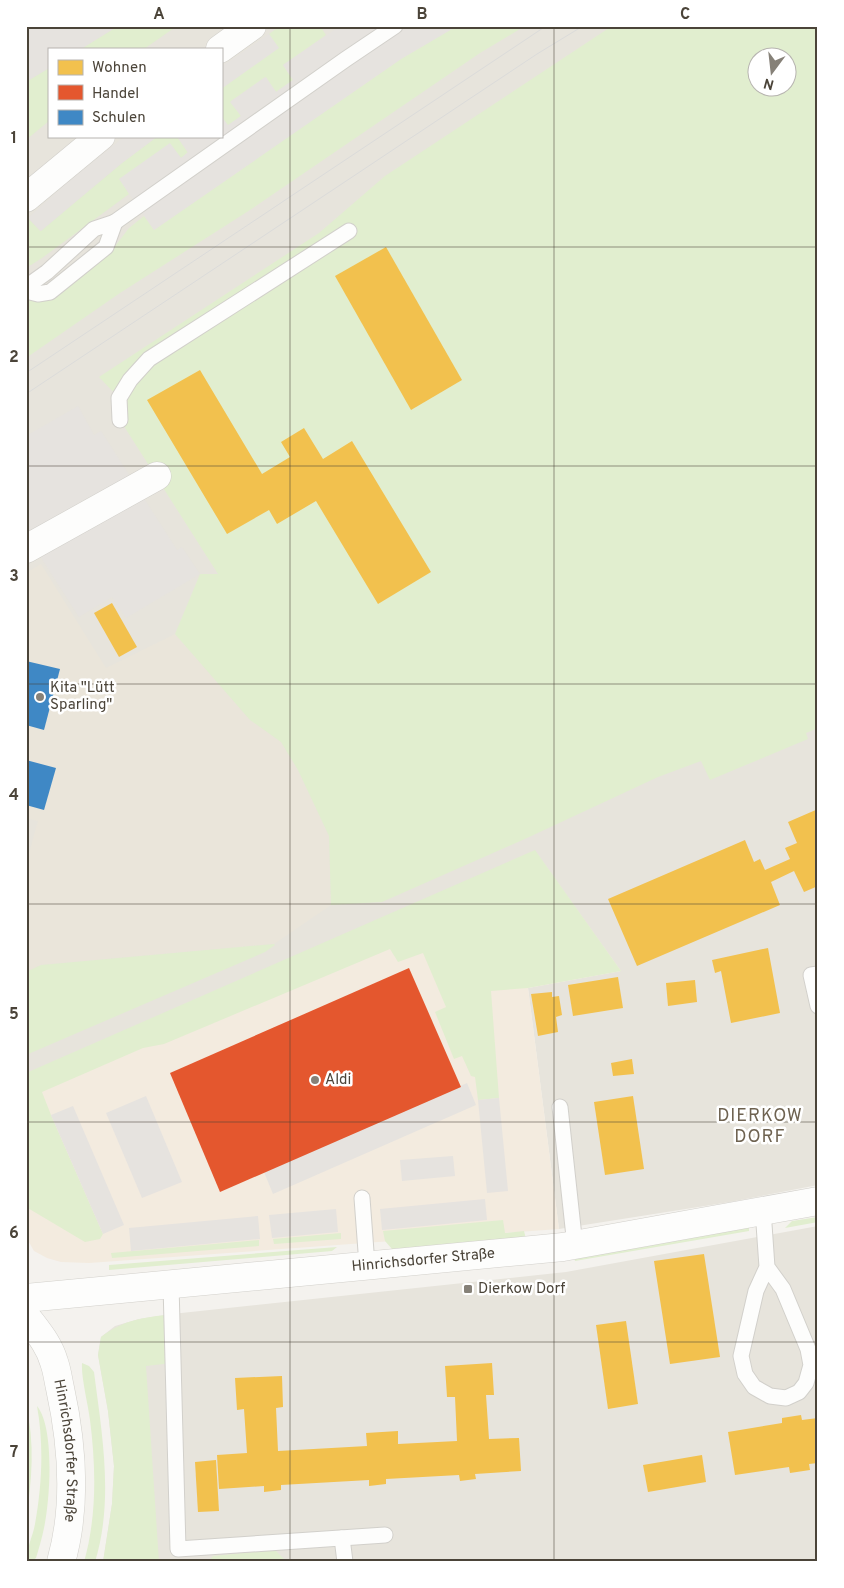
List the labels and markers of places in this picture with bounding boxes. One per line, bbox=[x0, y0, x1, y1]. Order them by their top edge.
place label: Kita "Lütt Sparling" bbox=[50, 679, 115, 715]
marker: Kita "Lütt Sparling" bbox=[34, 691, 46, 703]
place label: Aldi bbox=[325, 1071, 351, 1090]
marker: Aldi bbox=[309, 1074, 321, 1086]
place label: Dierkow Dorf bbox=[478, 1280, 565, 1299]
marker: Dierkow Dorf bbox=[462, 1283, 474, 1295]

